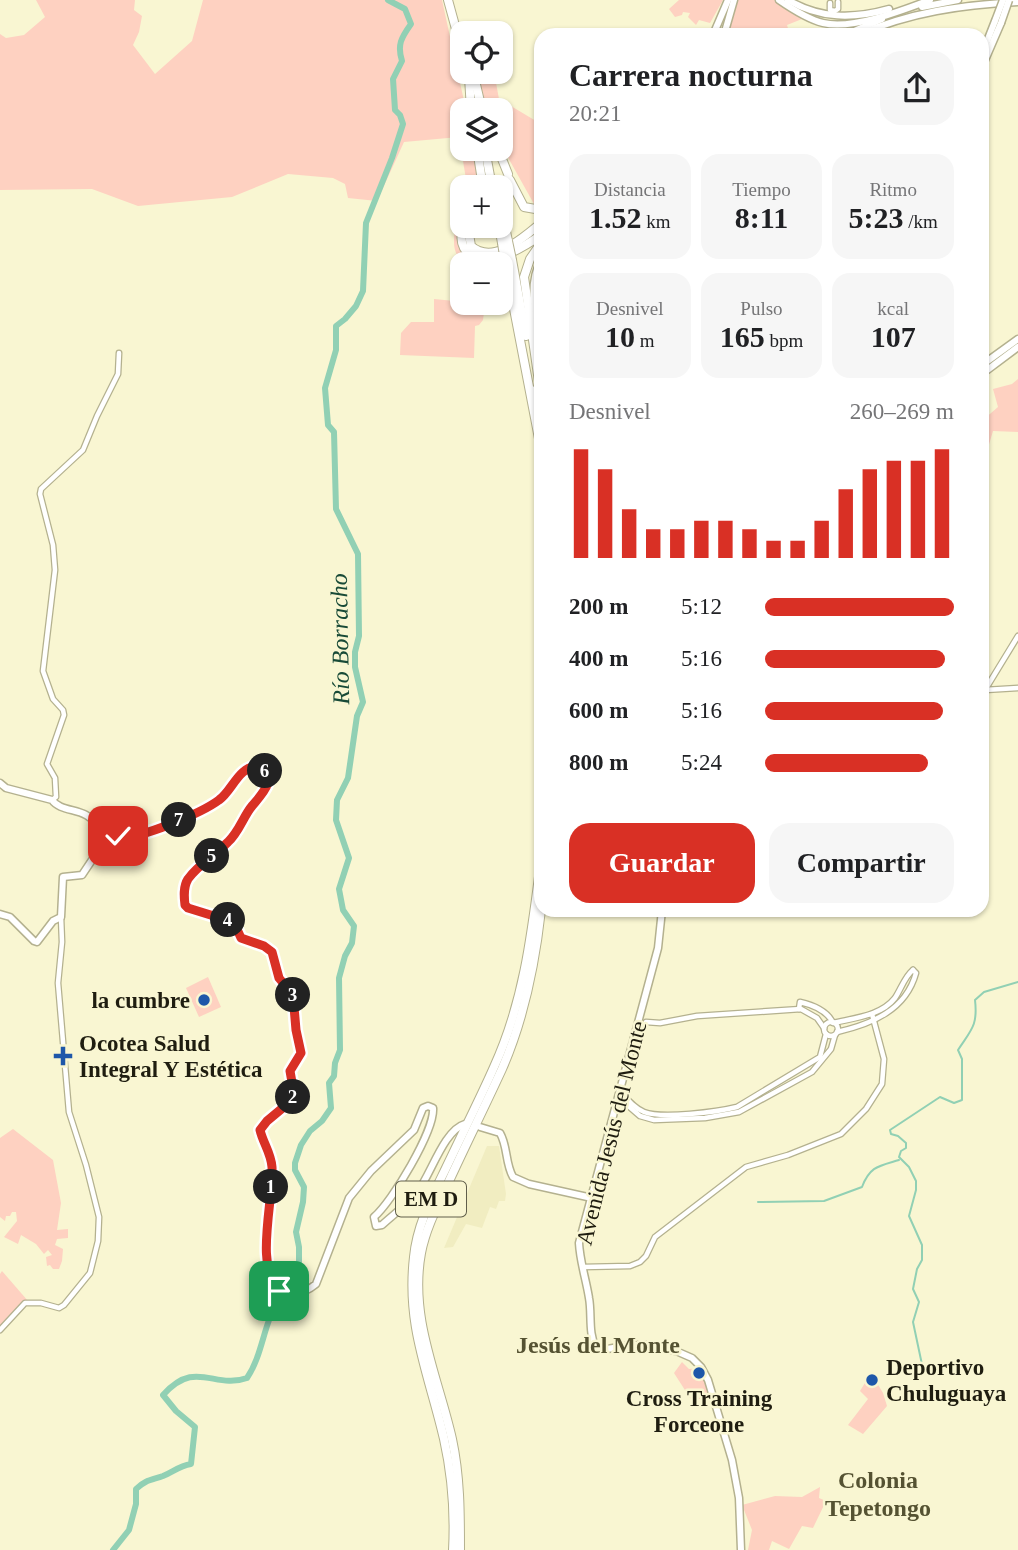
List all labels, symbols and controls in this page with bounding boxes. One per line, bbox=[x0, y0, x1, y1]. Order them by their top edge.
map controls bbox=[450, 21, 513, 315]
button: locate bbox=[450, 21, 513, 84]
button: share bbox=[880, 51, 954, 125]
text: Carrera nocturna bbox=[569, 57, 813, 93]
button: layers bbox=[450, 98, 513, 161]
text: 20:21 bbox=[569, 101, 621, 126]
button: + bbox=[450, 175, 513, 238]
text: Distancia bbox=[594, 179, 666, 200]
text: Tiempo bbox=[732, 179, 791, 200]
text: Ritmo bbox=[869, 179, 917, 200]
text: 1.52 bbox=[589, 201, 642, 234]
text: 8:11 bbox=[735, 201, 788, 234]
text: 5:23 bbox=[849, 201, 904, 234]
text: km bbox=[642, 211, 671, 232]
text: /km bbox=[904, 211, 938, 232]
button: − bbox=[450, 252, 513, 315]
text: Desnivel bbox=[596, 298, 664, 319]
text: Pulso bbox=[740, 298, 783, 319]
text: kcal bbox=[877, 298, 909, 319]
text: 10 bbox=[605, 320, 635, 353]
text: 165 bbox=[720, 320, 765, 353]
text: 107 bbox=[871, 320, 916, 353]
text: m bbox=[635, 330, 655, 351]
text: bpm bbox=[765, 330, 803, 351]
text: Desnivel bbox=[569, 399, 651, 424]
text: 260–269 m bbox=[850, 399, 954, 424]
water label: Río Borracho bbox=[326, 573, 354, 706]
text: 200 m bbox=[569, 594, 628, 619]
text: 5:12 bbox=[681, 594, 722, 619]
text: 400 m bbox=[569, 646, 628, 671]
text: 5:16 bbox=[681, 646, 722, 671]
text: 600 m bbox=[569, 698, 628, 723]
text: 5:16 bbox=[681, 698, 722, 723]
text: 800 m bbox=[569, 750, 628, 775]
text: 5:24 bbox=[681, 750, 722, 775]
pin: 6 bbox=[247, 754, 282, 788]
text: 6 bbox=[260, 760, 269, 781]
pin: 7 bbox=[162, 802, 196, 838]
pin bbox=[88, 806, 148, 866]
text: 7 bbox=[174, 809, 183, 830]
icon: check bbox=[99, 817, 137, 855]
button: Guardar bbox=[569, 823, 755, 903]
button: Compartir bbox=[769, 823, 954, 903]
pin: 5 bbox=[194, 838, 230, 874]
text: 5 bbox=[207, 845, 216, 866]
pin: 4 bbox=[210, 902, 246, 937]
text: 4 bbox=[223, 909, 232, 930]
pin: 3 bbox=[276, 978, 310, 1012]
text: 3 bbox=[288, 984, 297, 1005]
place label: la cumbre bbox=[91, 988, 190, 1013]
marker: la cumbre bbox=[196, 992, 212, 1008]
street label: Avenida Jesús del Monte bbox=[572, 1018, 651, 1248]
place label: Ocotea Salud Integral Y Estética bbox=[79, 1031, 263, 1082]
marker: Ocotea Salud Integral Y Estética bbox=[53, 1046, 73, 1066]
pin: 2 bbox=[276, 1080, 310, 1114]
text: 2 bbox=[288, 1086, 297, 1107]
pin: 1 bbox=[254, 1170, 288, 1204]
text: 1 bbox=[266, 1176, 275, 1197]
road number: EM D bbox=[396, 1182, 466, 1216]
pin bbox=[249, 1261, 309, 1321]
icon: arrive bbox=[260, 1272, 298, 1310]
district label: Jesús del Monte bbox=[516, 1332, 680, 1358]
place label: Deportivo Chuluguaya bbox=[886, 1355, 1007, 1406]
marker: Cross Training Forceone bbox=[691, 1365, 707, 1381]
marker: Deportivo Chuluguaya bbox=[864, 1372, 880, 1388]
place label: Cross Training Forceone bbox=[626, 1386, 773, 1437]
district label: Colonia Tepetongo bbox=[825, 1467, 931, 1521]

